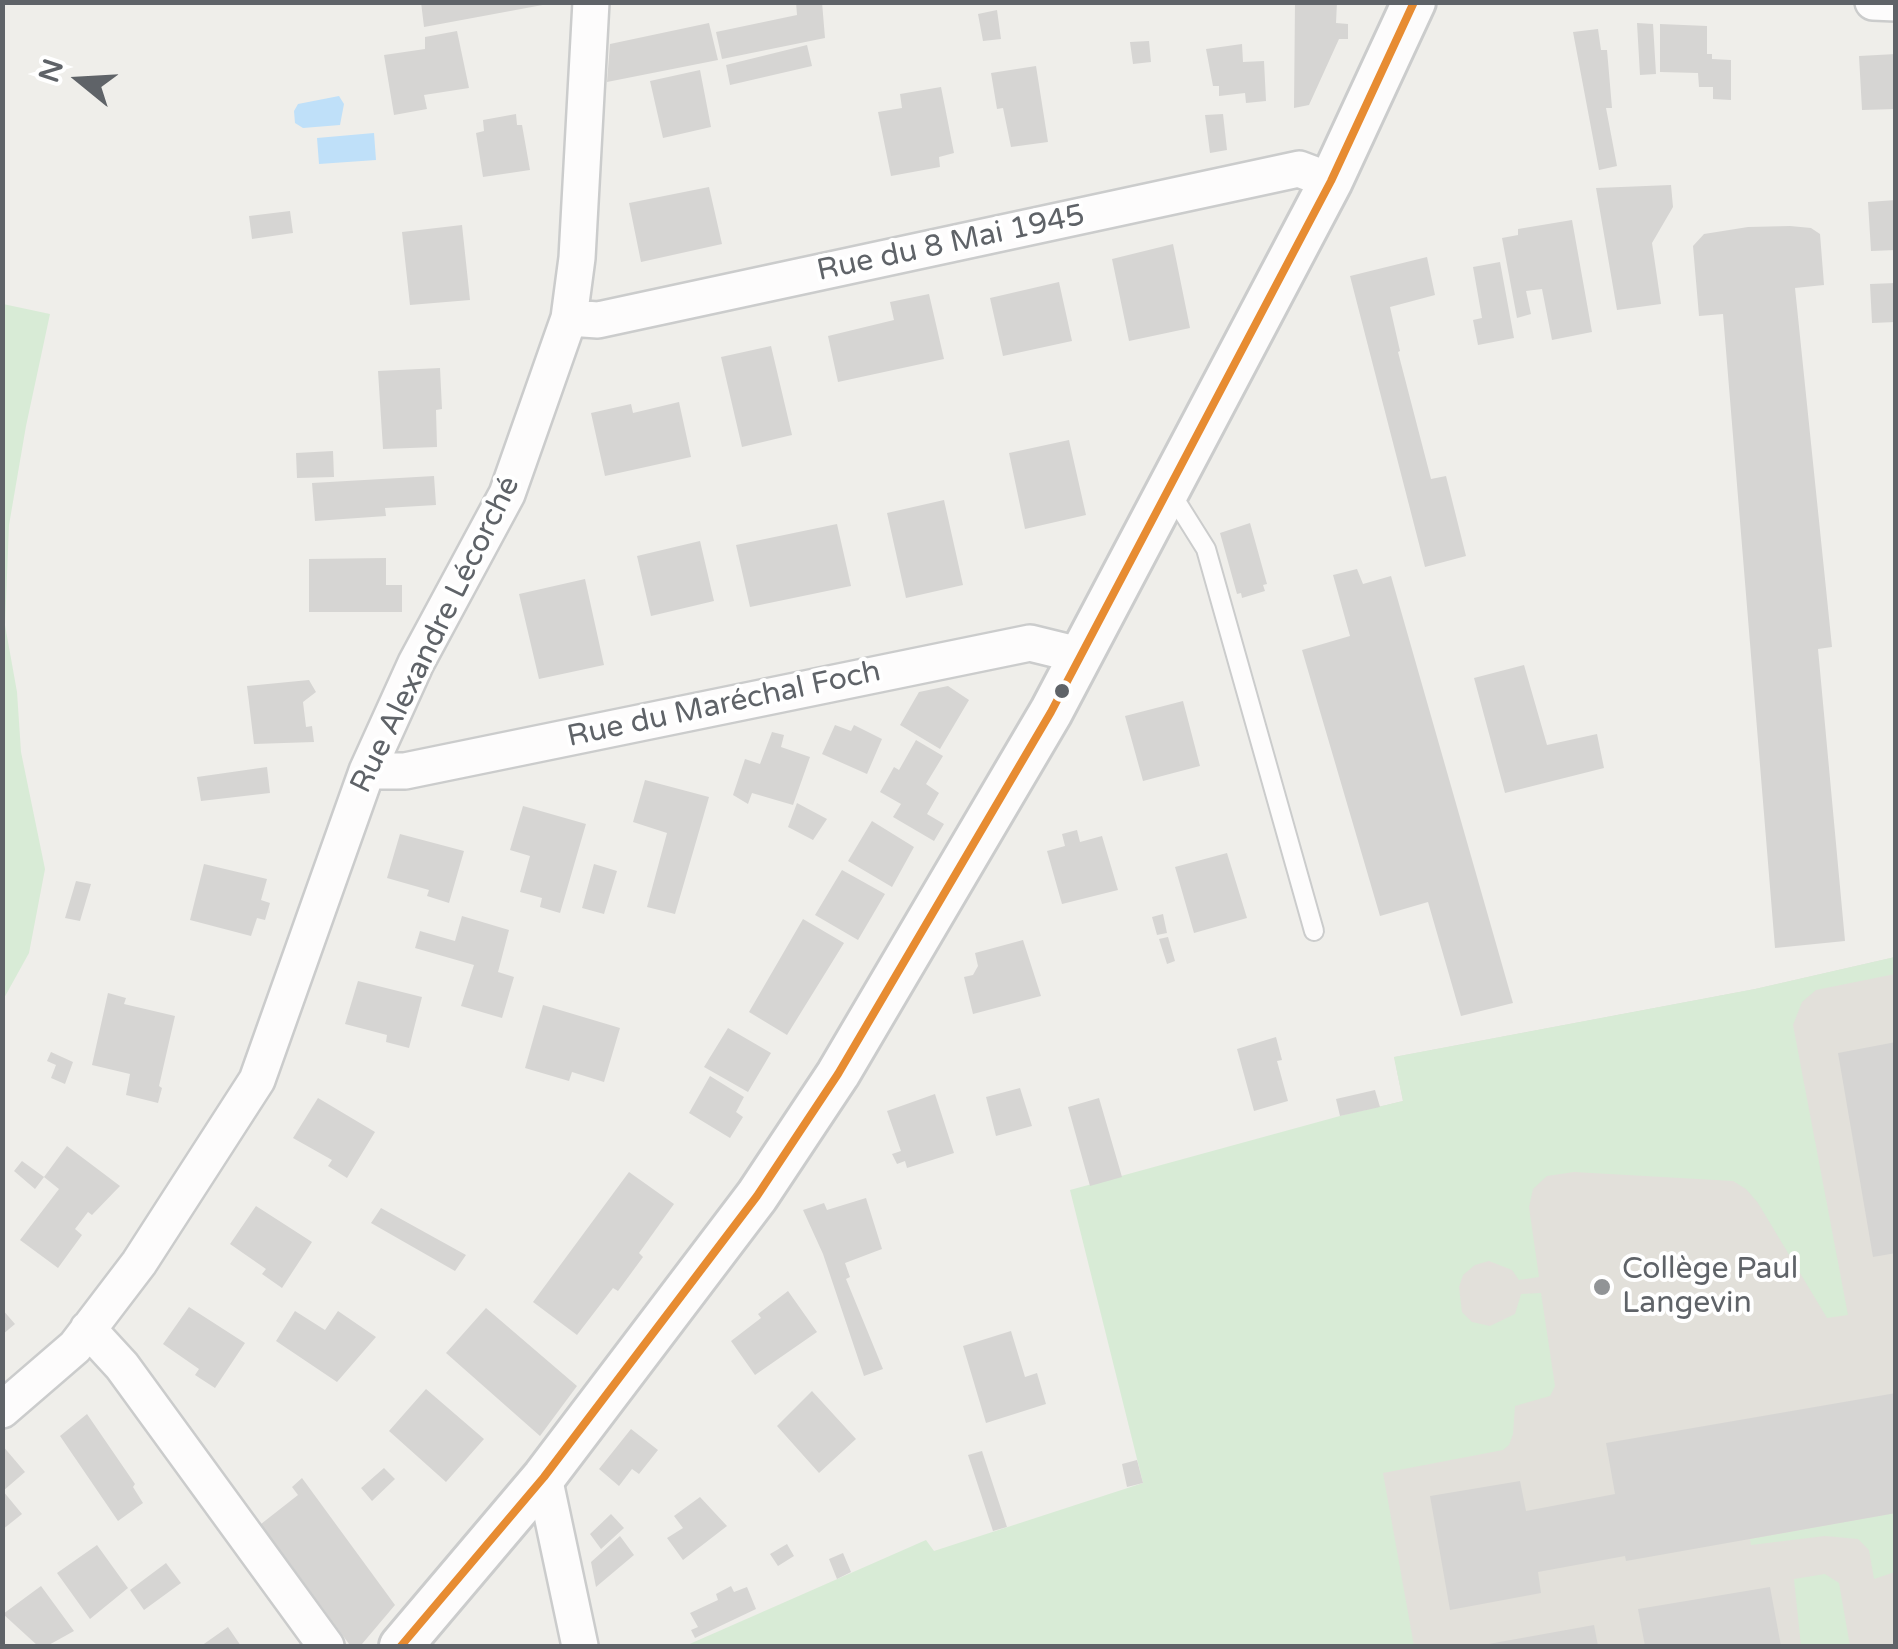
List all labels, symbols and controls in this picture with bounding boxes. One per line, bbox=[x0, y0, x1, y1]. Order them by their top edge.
north arrow bbox=[30, 30, 130, 130]
text: N bbox=[32, 55, 71, 87]
street label: Rue du 8 Mai 1945 bbox=[814, 198, 1088, 290]
street label: Rue Alexandre Lécorché bbox=[344, 471, 528, 799]
street label: Rue du Maréchal Foch bbox=[564, 654, 884, 756]
unlabelled marker bbox=[1052, 681, 1072, 701]
place label: Collège Paul Langevin bbox=[1622, 1252, 1798, 1322]
marker: Collège Paul Langevin bbox=[1591, 1276, 1613, 1298]

